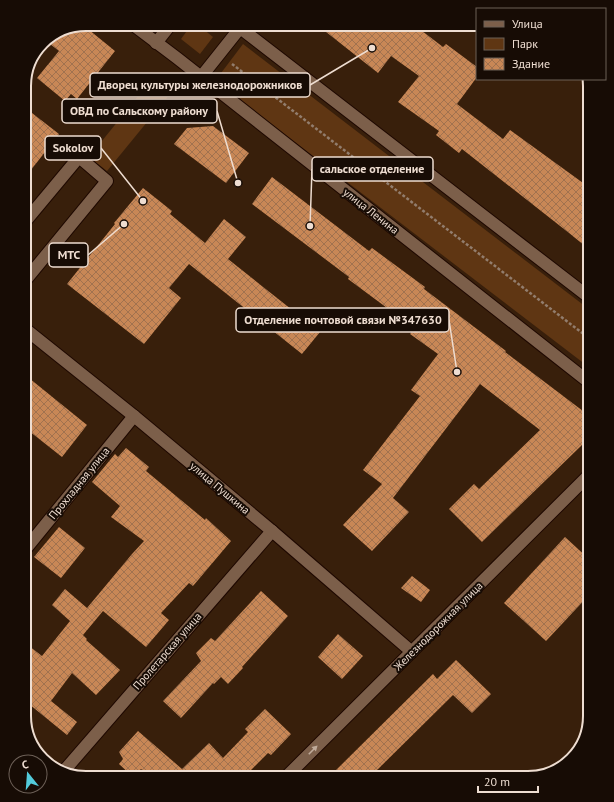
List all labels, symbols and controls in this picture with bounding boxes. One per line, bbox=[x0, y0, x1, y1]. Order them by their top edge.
legend bbox=[476, 8, 606, 80]
text: Улица bbox=[512, 16, 543, 31]
text: Парк bbox=[512, 36, 538, 51]
text: Здание bbox=[512, 56, 550, 71]
callout: Дворец культуры железнодорожников bbox=[90, 73, 310, 97]
text: Дворец культуры железнодорожников bbox=[98, 77, 302, 92]
callout: ОВД по Сальскому району bbox=[62, 99, 217, 123]
text: ОВД по Сальскому району bbox=[70, 103, 208, 118]
callout: Sokolov bbox=[45, 136, 101, 160]
text: Sokolov bbox=[53, 140, 94, 155]
callout: сальское отделение bbox=[312, 157, 433, 181]
text: сальское отделение bbox=[320, 161, 424, 176]
street label: улица Ленина bbox=[340, 185, 402, 237]
callout: МТС bbox=[49, 243, 88, 267]
text: МТС bbox=[58, 247, 81, 262]
callout: Отделение почтовой связи №347630 bbox=[236, 308, 449, 332]
text: Отделение почтовой связи №347630 bbox=[244, 312, 442, 327]
street label: Прохладная улица bbox=[46, 444, 112, 522]
street label: улица Пушкина bbox=[187, 459, 253, 517]
street label: Железнодорожная улица bbox=[390, 579, 485, 674]
street label: Пролетарская улица bbox=[130, 610, 204, 692]
one-way arrow bbox=[308, 745, 318, 755]
north arrow bbox=[8, 754, 48, 794]
text: С bbox=[20, 757, 30, 772]
scale bar bbox=[478, 768, 538, 794]
text: 20 m bbox=[484, 774, 510, 789]

